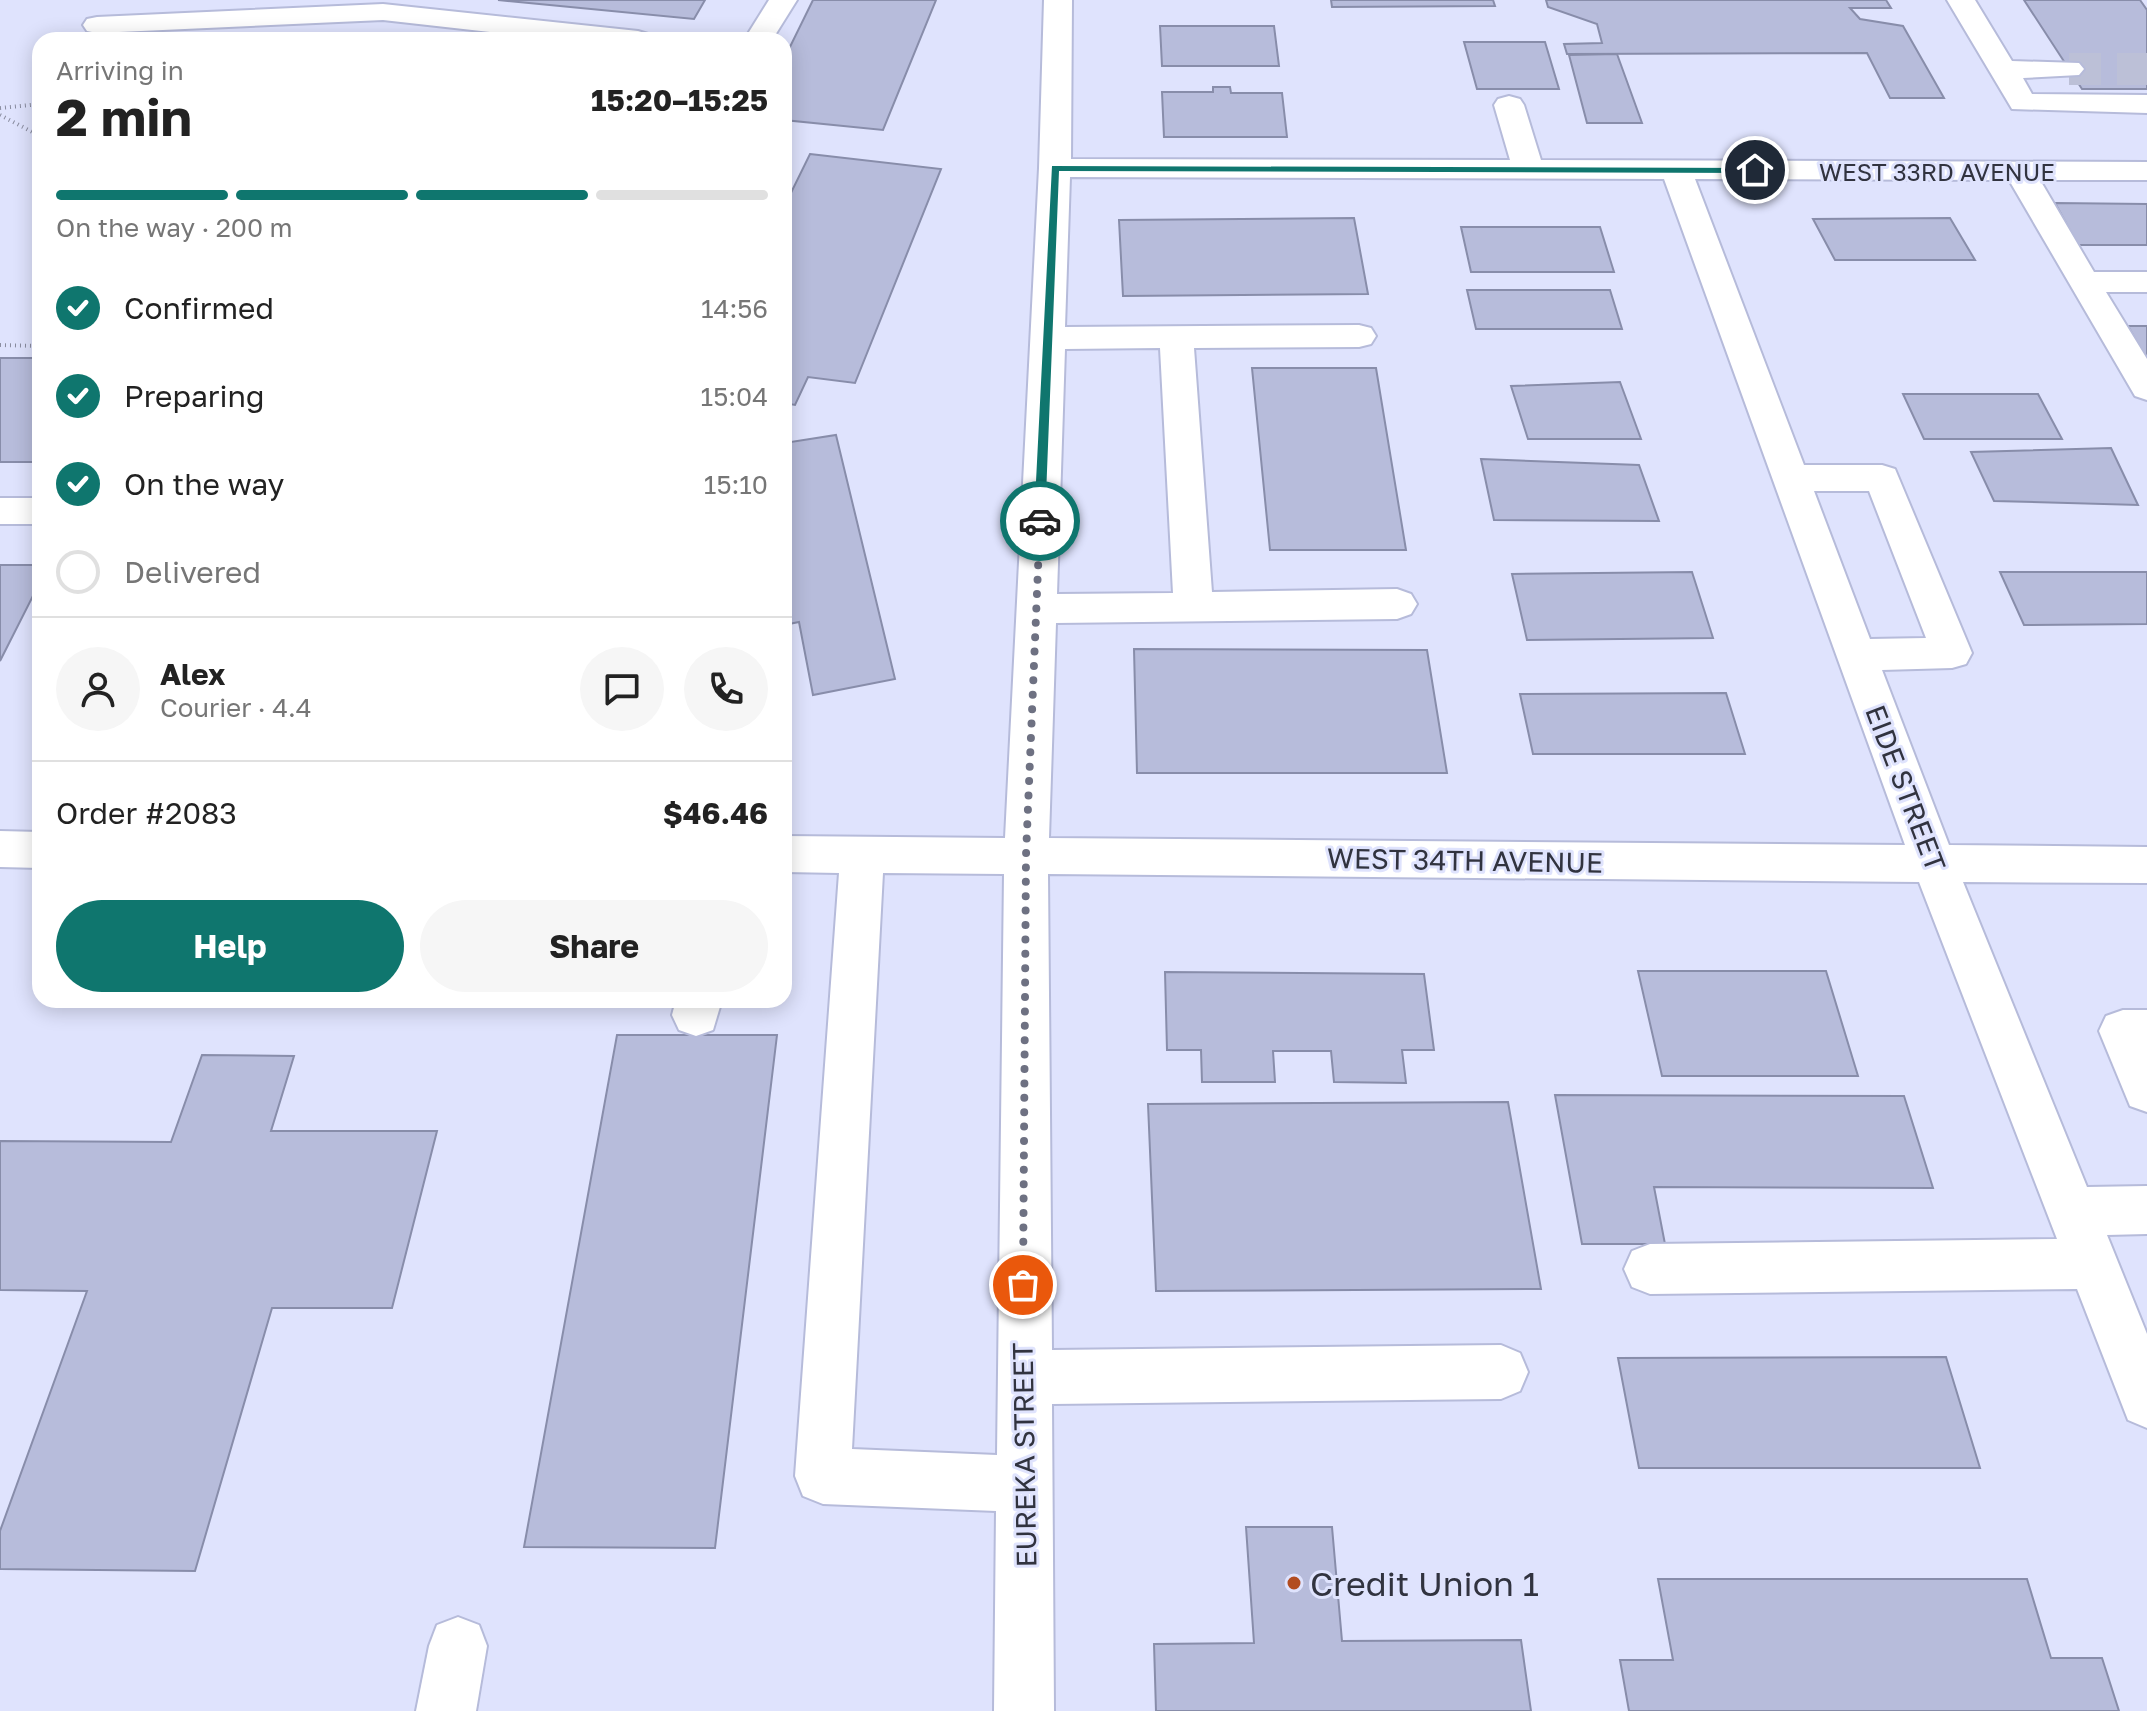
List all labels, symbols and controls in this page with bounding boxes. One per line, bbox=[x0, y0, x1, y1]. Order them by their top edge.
text: Arriving in bbox=[56, 55, 184, 86]
text: 15:20–15:25 bbox=[591, 82, 768, 118]
text: 2 min bbox=[56, 85, 192, 147]
pin bbox=[1721, 136, 1789, 204]
icon: home bbox=[1733, 148, 1777, 192]
street label: WEST 33RD AVENUE bbox=[1819, 157, 2055, 186]
text: On the way · 200 m bbox=[56, 212, 293, 243]
icon: check bbox=[56, 286, 100, 330]
text: Confirmed bbox=[124, 290, 274, 326]
text: 14:56 bbox=[701, 293, 768, 324]
icon: check bbox=[56, 374, 100, 418]
text: Preparing bbox=[124, 378, 265, 414]
text: 15:04 bbox=[701, 381, 768, 412]
icon: check bbox=[56, 462, 100, 506]
text: On the way bbox=[124, 466, 284, 502]
text: 15:10 bbox=[704, 469, 768, 500]
courier bbox=[1000, 481, 1080, 561]
icon: car bbox=[1018, 499, 1062, 543]
text: Delivered bbox=[124, 554, 261, 590]
button: person bbox=[56, 647, 140, 731]
button: chat bbox=[580, 647, 664, 731]
button: phone bbox=[684, 647, 768, 731]
text: Alex bbox=[160, 656, 225, 692]
text: Courier · 4.4 bbox=[160, 692, 312, 723]
street label: EIDE STREET bbox=[1859, 700, 1953, 876]
text: Order #2083 bbox=[56, 795, 237, 831]
text: $46.46 bbox=[663, 795, 768, 831]
street label: WEST 34TH AVENUE bbox=[1327, 841, 1603, 879]
button: Help bbox=[56, 900, 404, 992]
button: Share bbox=[420, 900, 768, 992]
pin bbox=[989, 1251, 1057, 1319]
icon: bag bbox=[1001, 1263, 1045, 1307]
street label: EUREKA STREET bbox=[1006, 1342, 1042, 1568]
place label: Credit Union 1 bbox=[1310, 1563, 1539, 1603]
marker: Credit Union 1 bbox=[1285, 1574, 1303, 1592]

